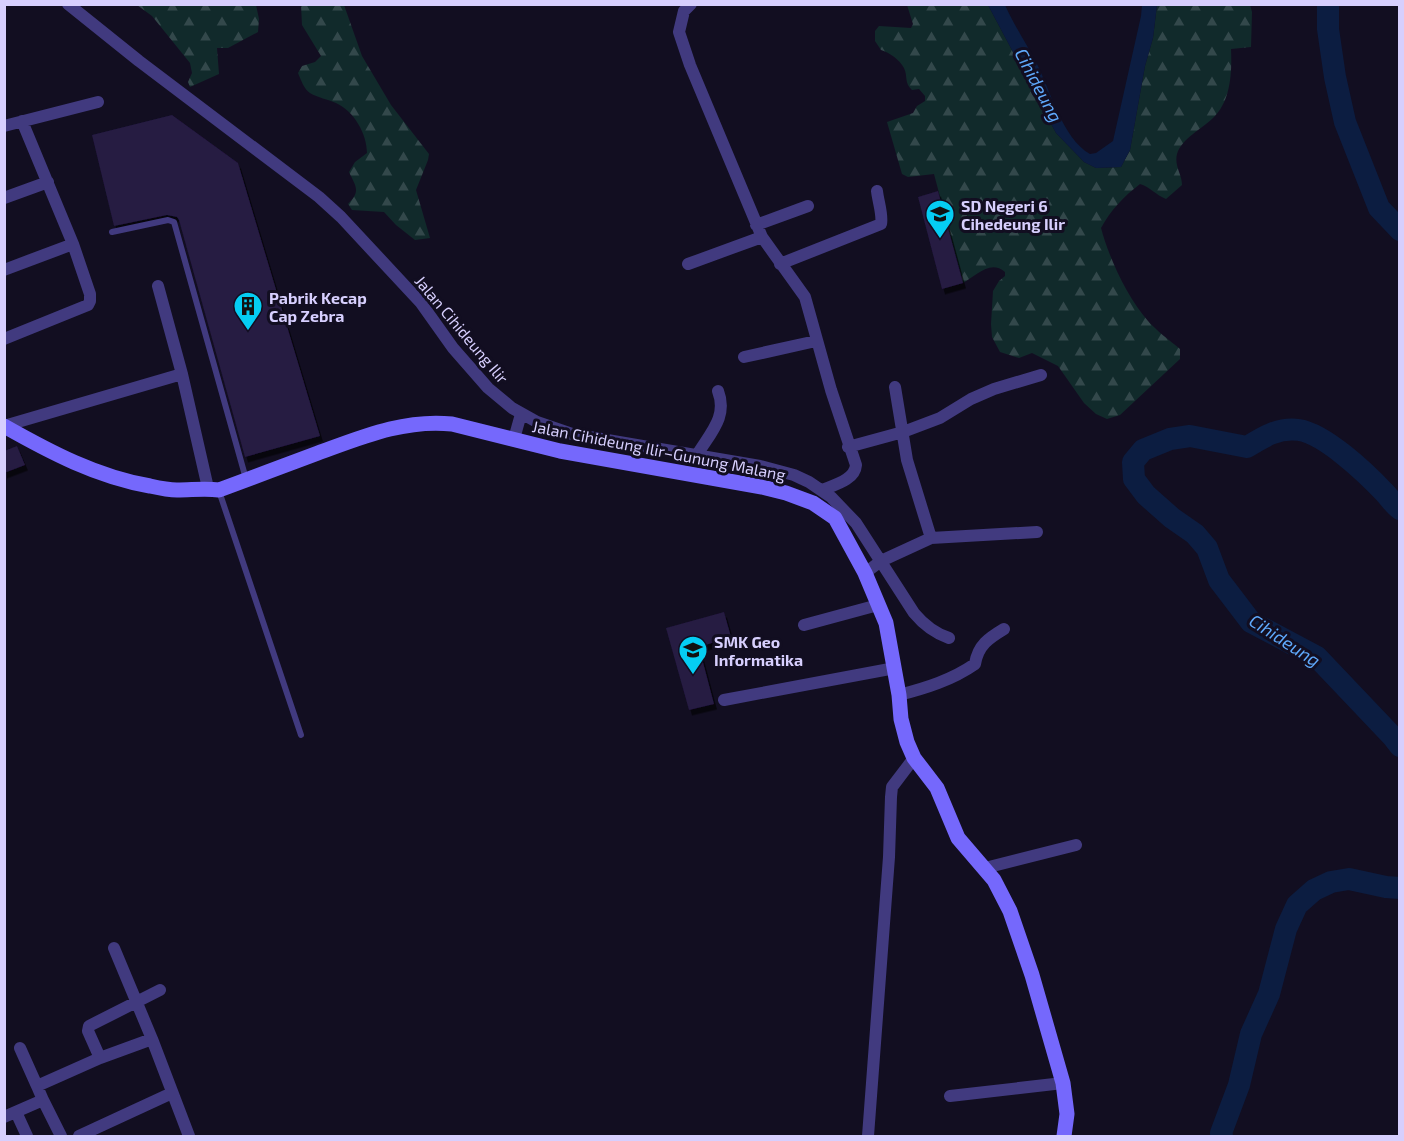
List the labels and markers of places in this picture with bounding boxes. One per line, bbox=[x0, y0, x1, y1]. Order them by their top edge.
place label: SD Negeri 6 Cihedeung Ilir bbox=[961, 196, 1065, 233]
school or university icon: SD Negeri 6 Cihedeung Ilir bbox=[924, 198, 956, 240]
place label: Pabrik Kecap Cap Zebra bbox=[269, 288, 367, 325]
building icon: Pabrik Kecap Cap Zebra bbox=[232, 290, 264, 332]
place label: SMK Geo Informatika bbox=[714, 632, 803, 669]
school or university icon: SMK Geo Informatika bbox=[677, 634, 709, 676]

